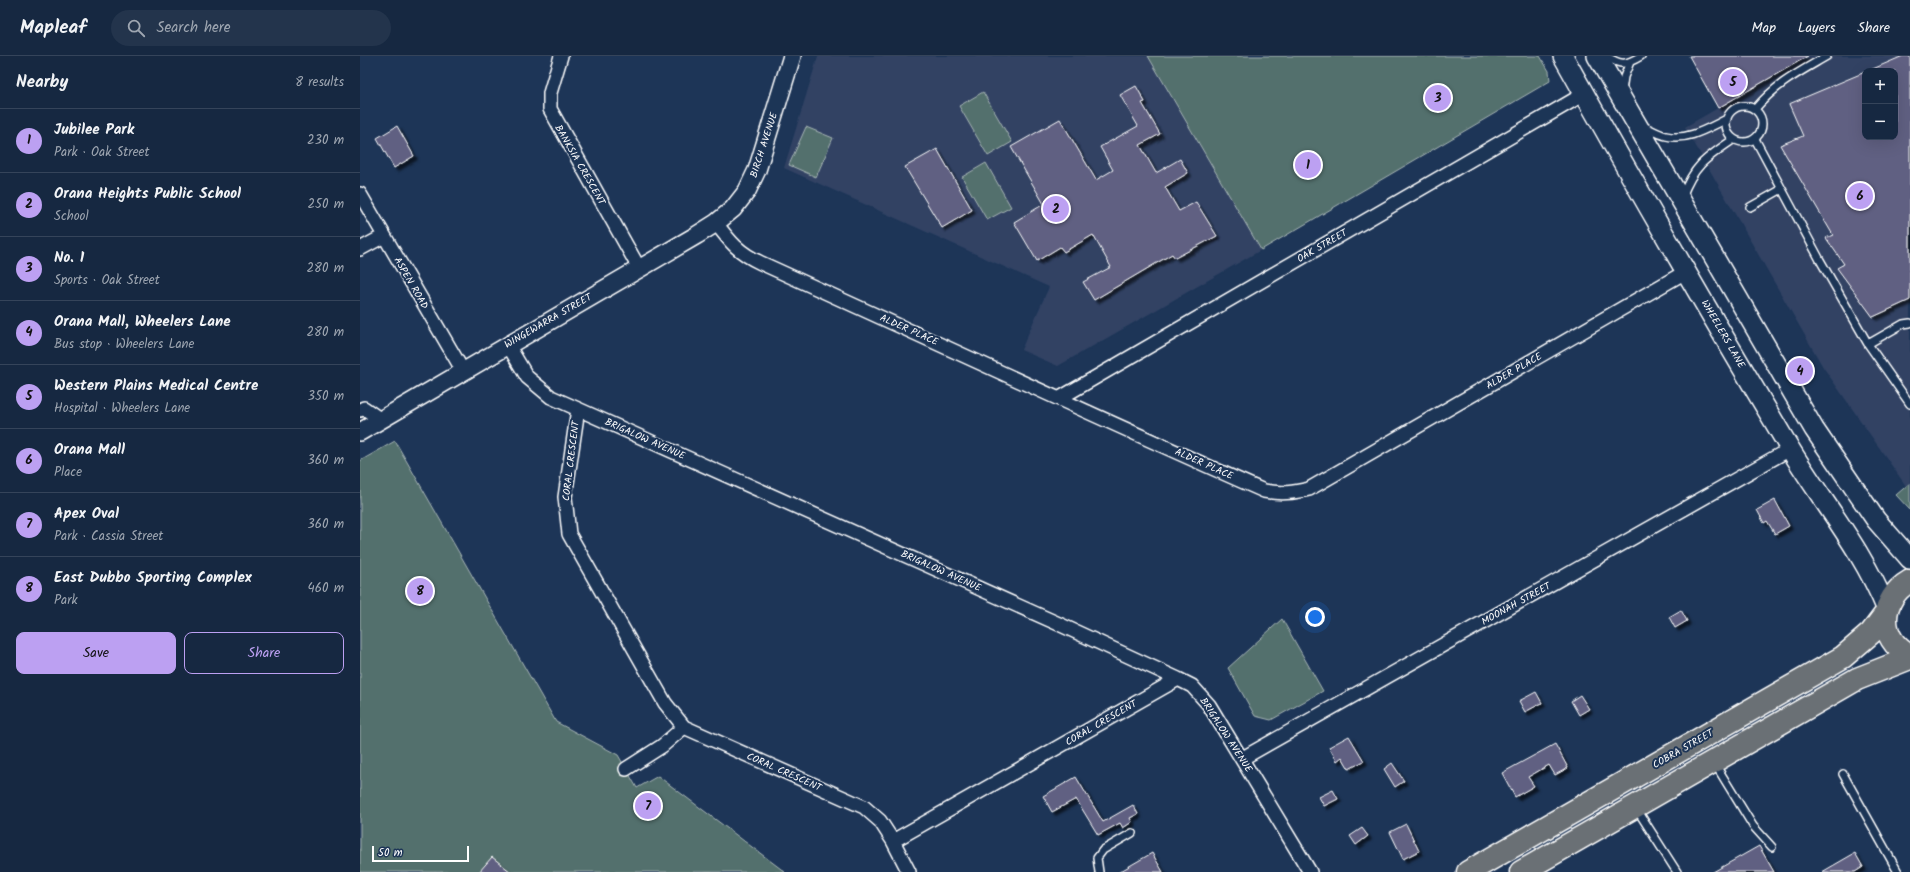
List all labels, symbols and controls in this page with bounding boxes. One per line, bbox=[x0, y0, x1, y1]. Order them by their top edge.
search box bbox=[111, 10, 391, 46]
text: Mapleaf bbox=[20, 13, 87, 43]
text: Search here bbox=[157, 16, 231, 40]
icon: search bbox=[125, 17, 147, 39]
text: Map bbox=[1752, 17, 1776, 39]
text: Layers bbox=[1798, 17, 1836, 39]
text: Share bbox=[1858, 17, 1890, 39]
pin: 5 bbox=[1720, 67, 1746, 97]
map controls bbox=[1862, 68, 1898, 140]
button: + bbox=[1862, 68, 1898, 104]
text: Nearby bbox=[16, 69, 68, 96]
text: 8 results bbox=[295, 72, 344, 93]
pin: 3 bbox=[1425, 83, 1451, 113]
button: − bbox=[1862, 104, 1898, 140]
street label: BIRCH AVENUE bbox=[746, 109, 782, 180]
text: Jubilee Park bbox=[54, 118, 134, 142]
street label: BANKSIA CRESCENT bbox=[550, 122, 610, 210]
text: 1 bbox=[27, 130, 31, 151]
text: 230 m bbox=[307, 130, 344, 151]
text: Park · Oak Street bbox=[54, 142, 149, 163]
pin: 1 bbox=[1295, 150, 1321, 180]
pin: 6 bbox=[1847, 181, 1873, 211]
text: Orana Heights Public School bbox=[54, 182, 241, 206]
text: 2 bbox=[25, 194, 33, 215]
text: 250 m bbox=[307, 194, 344, 215]
pin: 2 bbox=[1043, 194, 1069, 224]
text: School bbox=[54, 206, 89, 227]
street label: OAK STREET bbox=[1294, 224, 1352, 267]
text: No. 1 bbox=[54, 246, 84, 270]
street label: ASPEN ROAD bbox=[390, 254, 433, 313]
text: 3 bbox=[25, 258, 33, 279]
text: 280 m bbox=[307, 258, 344, 279]
text: Sports · Oak Street bbox=[54, 270, 160, 291]
street label: WINGEWARRA STREET bbox=[501, 289, 596, 353]
street label: WHEELERS LANE bbox=[1697, 297, 1750, 372]
text: Orana Mall, Wheelers Lane bbox=[54, 310, 231, 334]
street label: ALDER PLACE bbox=[877, 310, 942, 350]
text: 4 bbox=[25, 322, 33, 343]
text: 280 m bbox=[307, 322, 344, 343]
text: Bus stop · Wheelers Lane bbox=[54, 334, 194, 355]
street label: ALDER PLACE bbox=[1483, 348, 1546, 394]
pin: 4 bbox=[1787, 356, 1813, 386]
text: Western Plains Medical Centre bbox=[54, 374, 258, 398]
text: 5 bbox=[26, 386, 32, 407]
text: 350 m bbox=[308, 386, 344, 407]
text: Hospital · Wheelers Lane bbox=[54, 398, 190, 419]
street label: BRIGALOW AVENUE bbox=[602, 414, 689, 464]
street label: CORAL CRESCENT bbox=[558, 418, 584, 502]
text: Orana Mall bbox=[54, 438, 125, 462]
street label: ALDER PLACE bbox=[1172, 444, 1237, 484]
text: 6 bbox=[25, 450, 33, 471]
text: 360 m bbox=[307, 450, 344, 471]
text: Place bbox=[54, 462, 82, 483]
text: Apex Oval bbox=[54, 502, 119, 526]
text: 7 bbox=[26, 514, 32, 535]
text: 360 m bbox=[307, 514, 344, 535]
text: Park · Cassia Street bbox=[54, 526, 163, 547]
street label: BRIGALOW AVENUE bbox=[898, 546, 985, 596]
text: East Dubbo Sporting Complex bbox=[54, 566, 252, 590]
pin: 8 bbox=[407, 576, 433, 606]
street label: MOONAH STREET bbox=[1478, 577, 1555, 630]
text: 8 bbox=[25, 578, 33, 599]
text: 460 m bbox=[308, 578, 344, 599]
text: Park bbox=[54, 590, 78, 611]
your location bbox=[1305, 607, 1325, 627]
button: Save bbox=[16, 632, 176, 674]
button: Share bbox=[184, 632, 344, 674]
street label: BRIGALOW AVENUE bbox=[1196, 694, 1257, 777]
street label: CORAL CRESCENT bbox=[1062, 695, 1141, 750]
street label: COBRA STREET bbox=[1650, 724, 1718, 773]
street label: CORAL CRESCENT bbox=[744, 748, 826, 796]
pin: 7 bbox=[635, 791, 661, 821]
scale bar bbox=[372, 844, 469, 863]
text: 50 m bbox=[378, 844, 403, 862]

